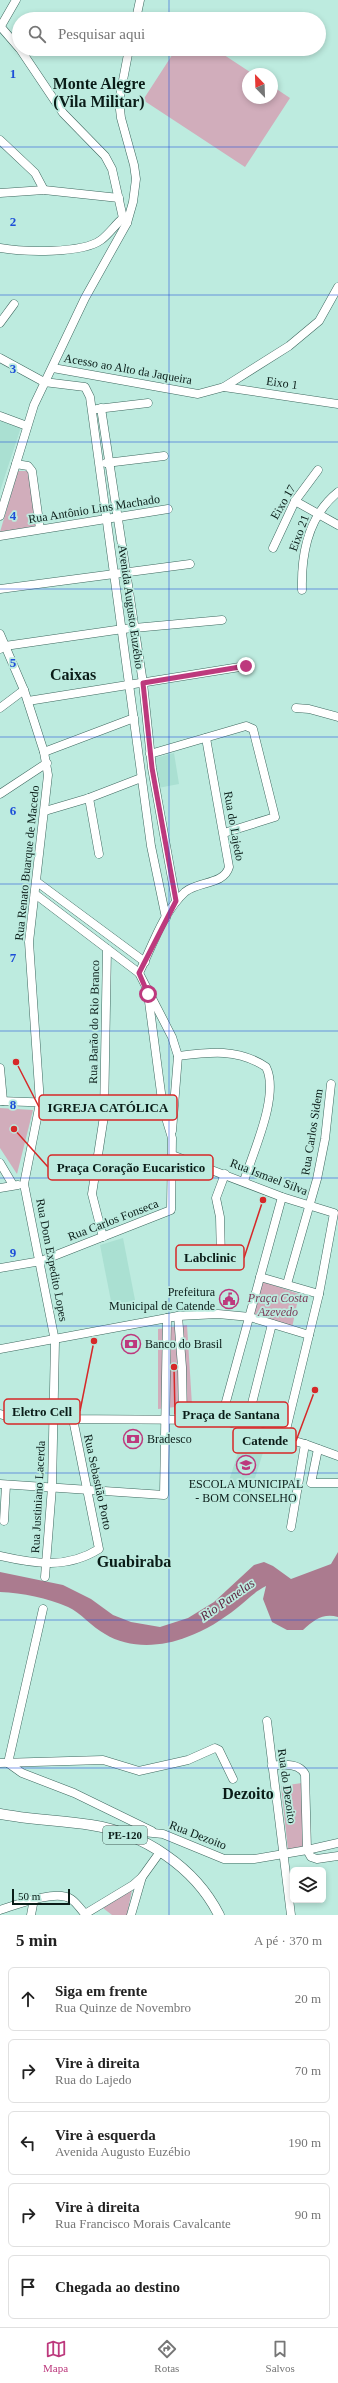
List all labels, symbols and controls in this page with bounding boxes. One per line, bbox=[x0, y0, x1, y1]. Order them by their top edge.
search box bbox=[12, 12, 326, 56]
icon: search bbox=[26, 23, 48, 45]
text: Pesquisar aqui bbox=[58, 26, 145, 42]
text: 1 bbox=[10, 66, 16, 81]
north arrow bbox=[242, 68, 278, 104]
district label: Monte Alegre (Vila Militar) bbox=[53, 75, 145, 111]
text: 2 bbox=[10, 214, 16, 229]
street label: Acesso ao Alto da Jaqueira bbox=[63, 351, 194, 387]
text: 3 bbox=[10, 361, 17, 376]
street label: Eixo 1 bbox=[265, 374, 299, 392]
street label: Eixo 17 bbox=[268, 482, 298, 522]
street label: Rua Antônio Lins Machado bbox=[27, 492, 161, 526]
text: 4 bbox=[10, 508, 17, 523]
street label: Eixo 21 bbox=[286, 513, 312, 553]
street label: Avenida Augusto Euzébio bbox=[115, 544, 147, 670]
text: 5 bbox=[10, 655, 17, 670]
route end bbox=[237, 657, 255, 675]
district label: Caixas bbox=[50, 666, 96, 683]
street label: Rua Renato Buarque de Macedo bbox=[12, 785, 42, 941]
street label: Rua do Lajedo bbox=[221, 790, 247, 862]
text: 6 bbox=[10, 803, 17, 818]
text: 7 bbox=[10, 950, 17, 965]
street label: Rua Barão do Rio Branco bbox=[86, 960, 102, 1084]
route start bbox=[139, 985, 157, 1003]
street label: Rua Carlos Sidem bbox=[298, 1087, 326, 1176]
callout: IGREJA CATÓLICA bbox=[39, 1095, 177, 1120]
text: 8 bbox=[10, 1097, 17, 1112]
text: IGREJA CATÓLICA bbox=[48, 1100, 169, 1115]
callout: Praça Coração Eucaristico bbox=[48, 1155, 213, 1180]
street label: Rua Ismael Silva bbox=[228, 1156, 310, 1198]
text: Praça Coração Eucaristico bbox=[57, 1160, 205, 1175]
street label: Rua Carlos Fonseca bbox=[66, 1196, 161, 1244]
street label: Rua Dom Expedito Lopes bbox=[33, 1197, 71, 1323]
text: 9 bbox=[10, 1245, 17, 1260]
callout: Labclinic bbox=[176, 1245, 244, 1270]
text: Labclinic bbox=[184, 1250, 236, 1265]
place label: Prefeitura Municipal de Catende bbox=[109, 1285, 216, 1313]
public building icon: Prefeitura Municipal de Catende bbox=[218, 1288, 240, 1310]
park label: Praça Costa Azevedo bbox=[247, 1291, 308, 1319]
bank icon: Banco do Brasil bbox=[120, 1333, 142, 1355]
place label: Banco do Brasil bbox=[145, 1337, 223, 1351]
callout: Eletro Cell bbox=[4, 1399, 80, 1424]
callout: Praça de Santana bbox=[175, 1402, 288, 1427]
text: Eletro Cell bbox=[12, 1404, 72, 1419]
text: Praça de Santana bbox=[182, 1407, 280, 1422]
bank icon: Bradesco bbox=[122, 1428, 144, 1450]
callout: Catende bbox=[233, 1428, 296, 1453]
place label: Bradesco bbox=[147, 1432, 192, 1446]
street label: Rua Sebastião Porto bbox=[81, 1433, 115, 1531]
text: Catende bbox=[242, 1433, 288, 1448]
street label: Rua Justiniano Lacerda bbox=[28, 1440, 48, 1554]
school or university icon: ESCOLA MUNICIPAL - BOM CONSELHO bbox=[235, 1454, 257, 1476]
place label: ESCOLA MUNICIPAL - BOM CONSELHO bbox=[189, 1477, 303, 1505]
district label: Guabiraba bbox=[97, 1553, 171, 1570]
water label: Rio Panelas bbox=[196, 1575, 257, 1624]
street label: Rua do Dezoito bbox=[275, 1748, 299, 1824]
district label: Dezoito bbox=[222, 1785, 274, 1802]
street label: Rua Dezoito bbox=[167, 1818, 229, 1852]
road number: PE-120 bbox=[103, 1826, 147, 1844]
map controls bbox=[290, 1867, 326, 1903]
button: layers bbox=[290, 1867, 326, 1903]
scale bar bbox=[12, 1887, 70, 1906]
text: 50 m bbox=[18, 1890, 40, 1902]
text: 5 min bbox=[16, 1931, 57, 1950]
text: A pé · 370 m bbox=[254, 1933, 322, 1948]
text: Siga em frente bbox=[55, 1983, 147, 1999]
icon: ahead bbox=[17, 1988, 39, 2010]
text: 20 m bbox=[295, 1991, 321, 2006]
text: Rua Quinze de Novembro bbox=[55, 2000, 191, 2015]
text: Vire à direita bbox=[55, 2055, 140, 2071]
icon: right bbox=[17, 2060, 39, 2082]
text: 70 m bbox=[295, 2063, 321, 2078]
text: Rua do Lajedo bbox=[55, 2072, 132, 2087]
text: Vire à esquerda bbox=[55, 2127, 156, 2143]
icon: left bbox=[17, 2132, 39, 2154]
text: 190 m bbox=[288, 2135, 321, 2150]
text: Avenida Augusto Euzébio bbox=[55, 2144, 191, 2159]
text: Vire à direita bbox=[55, 2199, 140, 2215]
icon: right bbox=[17, 2204, 39, 2226]
text: 90 m bbox=[295, 2207, 321, 2222]
text: Rua Francisco Morais Cavalcante bbox=[55, 2216, 231, 2231]
icon: arrive bbox=[17, 2276, 39, 2298]
text: Chegada ao destino bbox=[55, 2279, 180, 2295]
tab: Mapa bbox=[43, 2338, 68, 2374]
tab: Rotas bbox=[154, 2338, 179, 2374]
tab: Salvos bbox=[266, 2338, 295, 2374]

